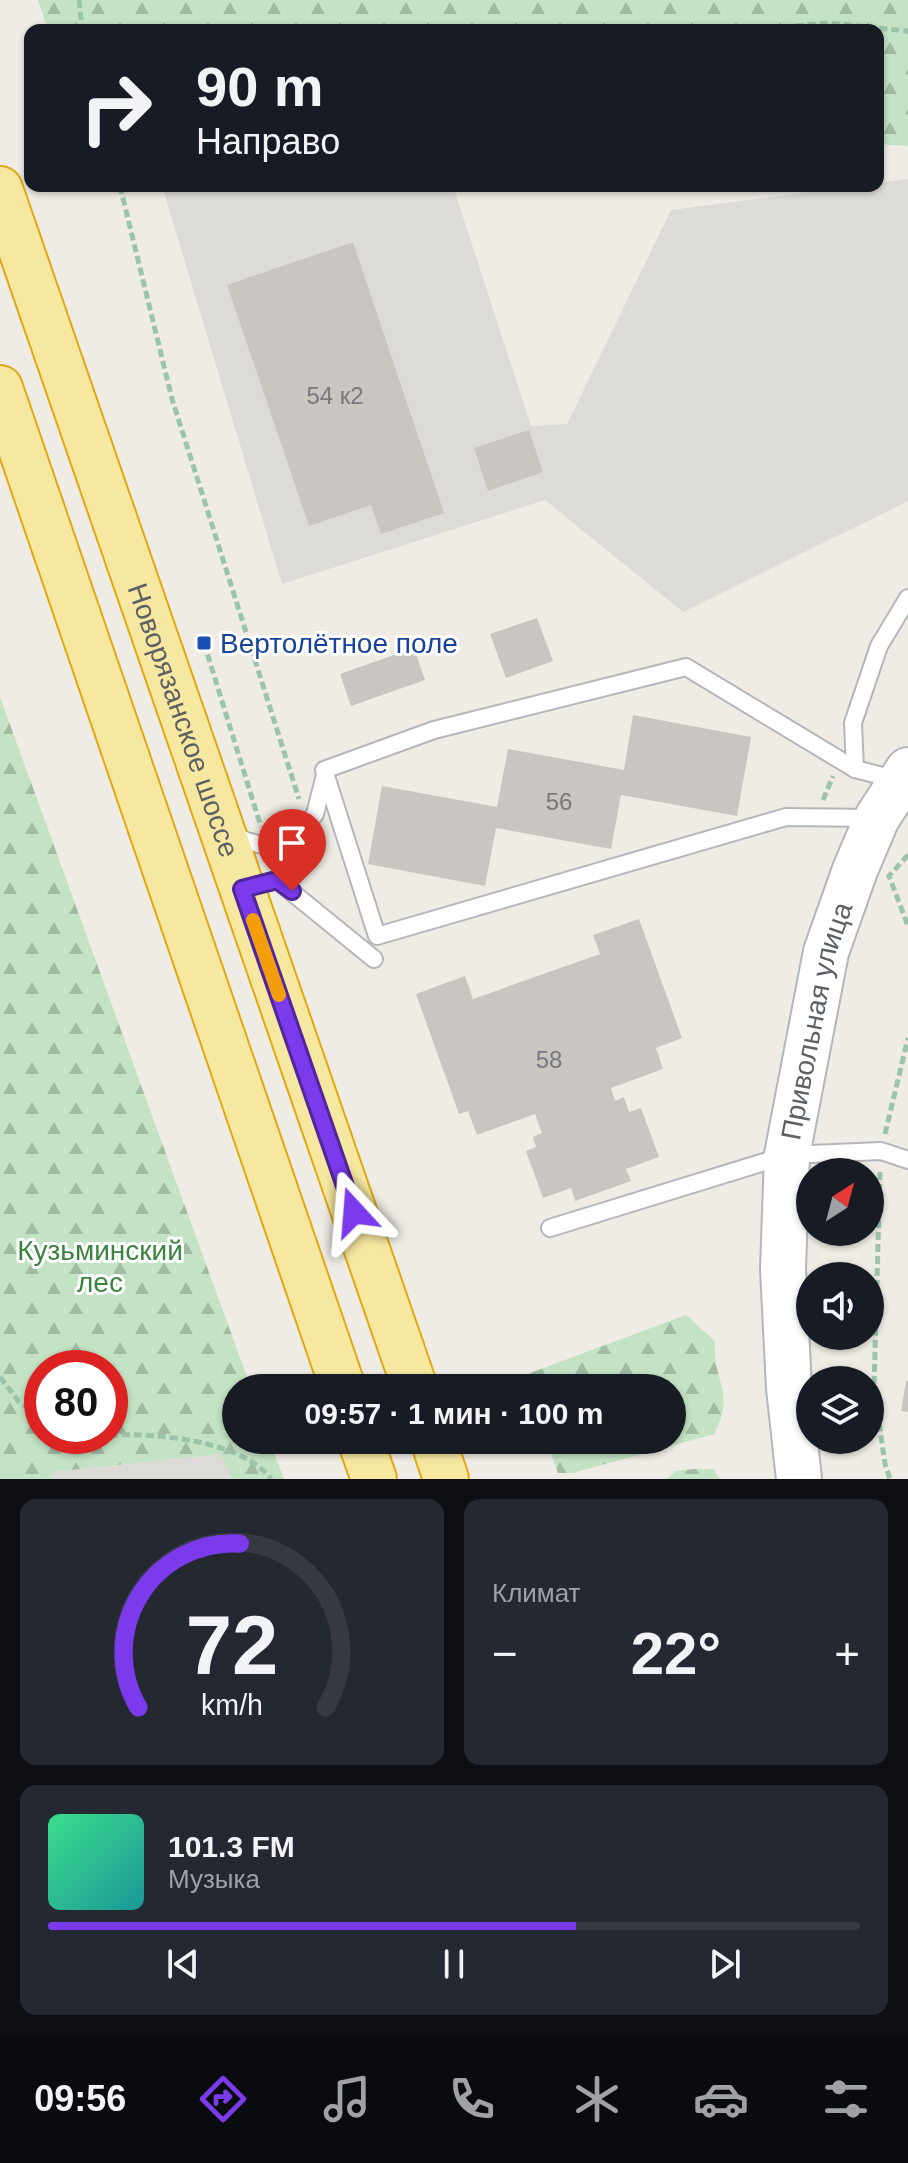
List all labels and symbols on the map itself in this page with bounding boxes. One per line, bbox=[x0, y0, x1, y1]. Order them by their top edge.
house number: 54 к2 bbox=[306, 382, 364, 409]
street label: Новорязанское шоссе bbox=[122, 579, 245, 861]
place label: Вертолётное поле bbox=[220, 628, 458, 659]
marker: Вертолётное поле bbox=[195, 634, 213, 652]
house number: 56 bbox=[546, 788, 572, 815]
pin bbox=[258, 809, 326, 891]
street label: Привольная улица bbox=[775, 897, 858, 1142]
house number: 58 bbox=[536, 1046, 562, 1073]
north arrow bbox=[796, 1158, 884, 1246]
position arrow bbox=[312, 1170, 396, 1254]
park label: Кузьминский лес bbox=[17, 1235, 183, 1298]
speed limit sign: 80 bbox=[24, 1350, 128, 1454]

